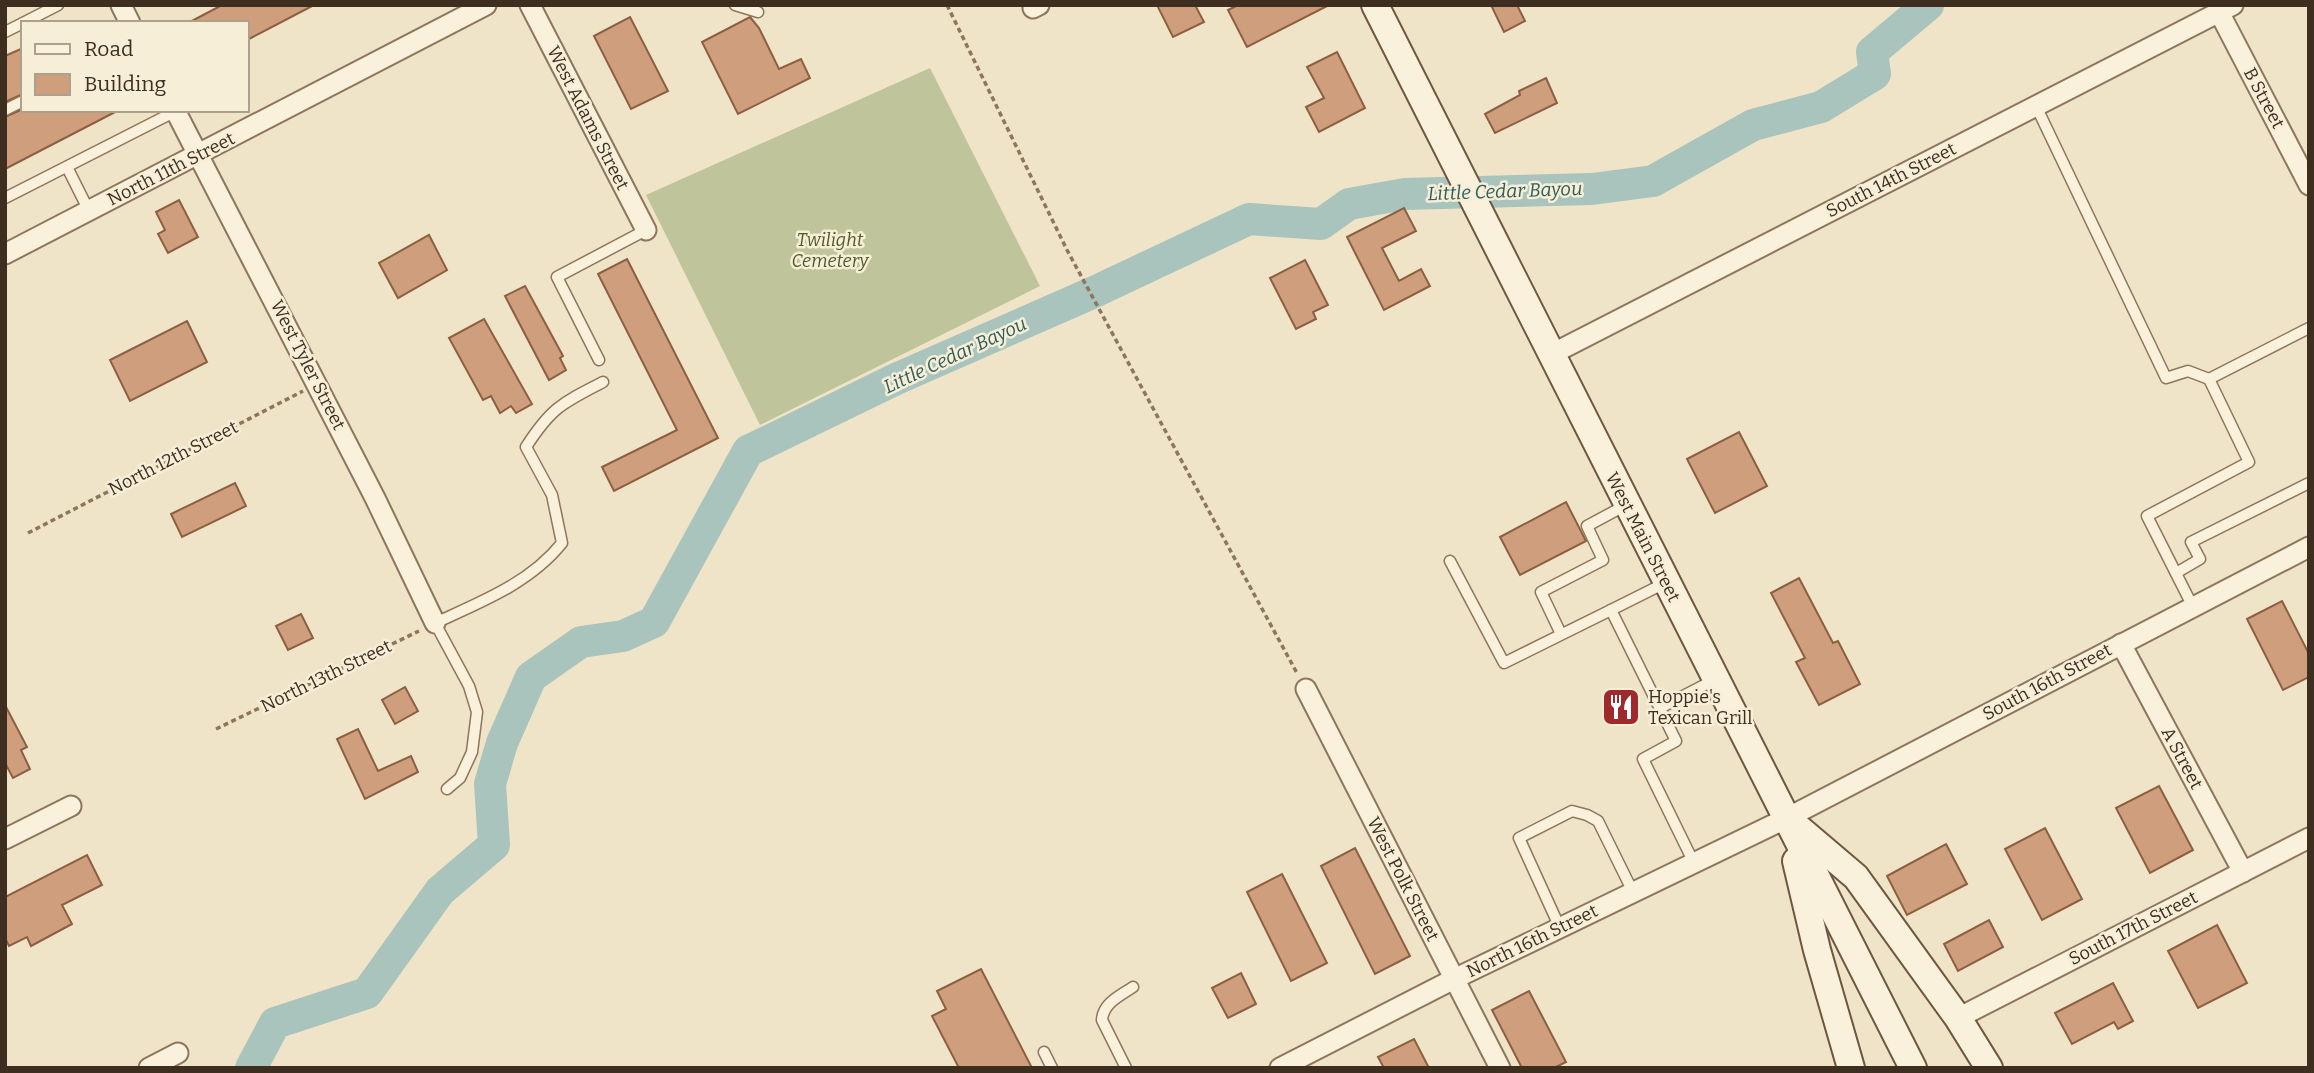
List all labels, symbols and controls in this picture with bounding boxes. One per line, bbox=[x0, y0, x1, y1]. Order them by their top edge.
legend bbox=[21, 21, 248, 112]
text: Road bbox=[84, 36, 133, 62]
street label: West Adams Street bbox=[542, 42, 634, 194]
street label: B Street bbox=[2239, 64, 2289, 133]
text: Building bbox=[84, 71, 167, 97]
street label: North 11th Street bbox=[104, 127, 239, 211]
street label: South 14th Street bbox=[1822, 138, 1960, 222]
water label: Little Cedar Bayou bbox=[1427, 177, 1583, 205]
park label: Twilight Cemetery bbox=[792, 229, 869, 272]
street label: West Tyler Street bbox=[266, 296, 350, 434]
water label: Little Cedar Bayou bbox=[880, 312, 1030, 398]
street label: North 12th Street bbox=[105, 416, 242, 500]
street label: West Main Street bbox=[1601, 469, 1685, 606]
street label: North 13th Street bbox=[257, 635, 395, 717]
street label: South 16th Street bbox=[1979, 638, 2116, 725]
restaurant icon: Hoppie's Texican Grill bbox=[1600, 686, 1642, 728]
place label: Hoppie's Texican Grill bbox=[1648, 686, 1752, 729]
street label: A Street bbox=[2157, 723, 2208, 793]
street label: West Polk Street bbox=[1362, 813, 1444, 945]
street label: South 17th Street bbox=[2065, 886, 2201, 970]
street label: North 16th Street bbox=[1463, 900, 1602, 982]

